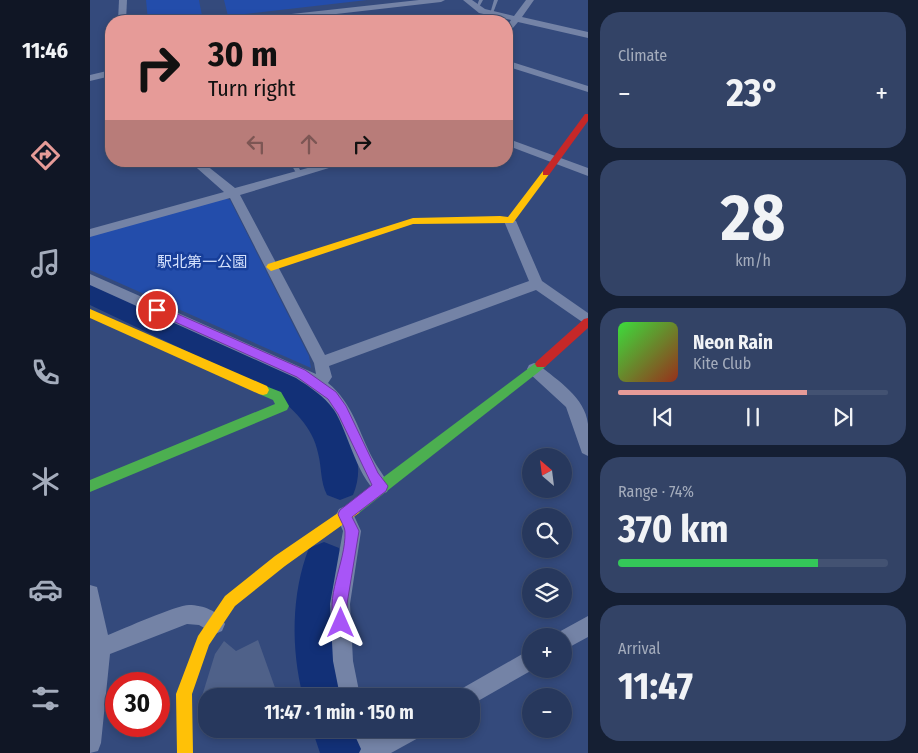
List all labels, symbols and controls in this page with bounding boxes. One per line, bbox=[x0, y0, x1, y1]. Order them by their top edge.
text: 30 m bbox=[208, 33, 278, 75]
icon: right bbox=[125, 35, 190, 100]
text: 11:46 bbox=[22, 37, 68, 64]
text: Climate bbox=[618, 46, 667, 65]
text: 23° bbox=[726, 70, 780, 116]
text: Turn right bbox=[208, 75, 296, 102]
text: − bbox=[618, 77, 631, 110]
text: + bbox=[875, 77, 888, 110]
icon: left bbox=[242, 130, 270, 158]
icon: ahead bbox=[295, 130, 323, 158]
icon: right bbox=[348, 130, 376, 158]
icon: directions bbox=[28, 138, 63, 173]
text: 28 bbox=[721, 179, 785, 257]
icon: music bbox=[28, 246, 63, 281]
text: km/h bbox=[735, 251, 771, 270]
park label: 駅北第一公園 bbox=[157, 253, 247, 271]
pin bbox=[136, 289, 178, 331]
icon: arrive bbox=[143, 296, 171, 324]
text: Neon Rain bbox=[693, 331, 773, 354]
text: Kite Club bbox=[693, 354, 751, 373]
icon: phone bbox=[28, 355, 63, 390]
icon: previous bbox=[649, 403, 677, 431]
icon: pause bbox=[739, 403, 767, 431]
icon: next bbox=[829, 403, 857, 431]
north arrow bbox=[522, 448, 572, 498]
map controls bbox=[522, 448, 572, 738]
icon: climate bbox=[28, 464, 63, 499]
text: Range · 74% bbox=[618, 482, 694, 501]
text: 370 km bbox=[618, 506, 729, 552]
button: search bbox=[522, 508, 572, 558]
button: layers bbox=[522, 568, 572, 618]
icon: car bbox=[28, 572, 63, 607]
position arrow bbox=[314, 596, 366, 648]
button: + bbox=[522, 628, 572, 678]
text: Arrival bbox=[618, 639, 660, 658]
text: 11:47 bbox=[618, 663, 693, 709]
speed limit sign: 30 bbox=[105, 672, 170, 737]
icon: filters bbox=[28, 681, 63, 716]
button: − bbox=[522, 688, 572, 738]
text: 11:47 · 1 min · 150 m bbox=[264, 701, 414, 724]

